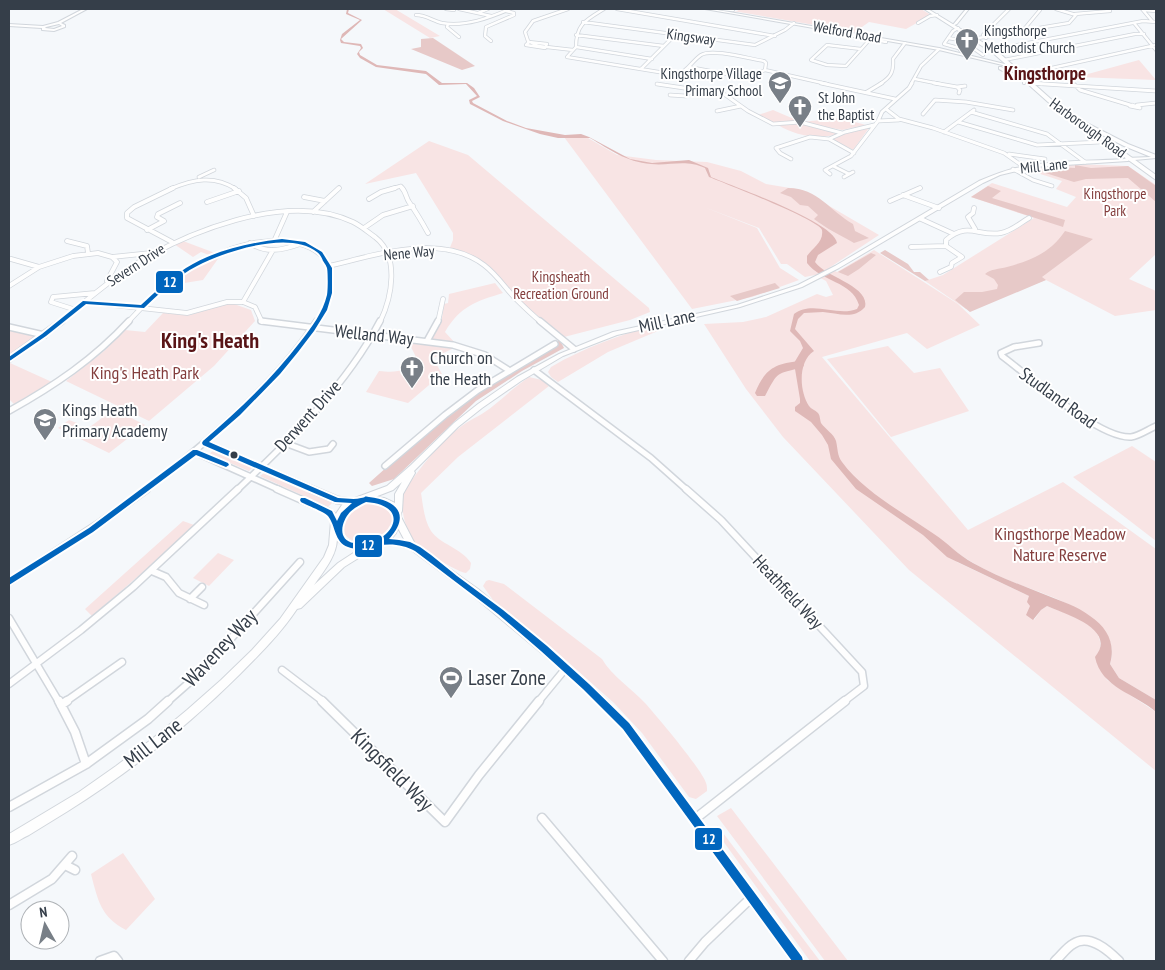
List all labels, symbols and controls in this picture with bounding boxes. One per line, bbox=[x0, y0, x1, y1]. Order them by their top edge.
street label: Welford Road bbox=[812, 16, 883, 47]
place label: Kingsthorpe Methodist Church bbox=[984, 21, 1075, 57]
street label: Kingsway bbox=[665, 24, 717, 49]
church icon: Kingsthorpe Methodist Church bbox=[954, 27, 980, 61]
district label: Kingsthorpe bbox=[1004, 61, 1086, 85]
place label: Kingsthorpe Village Primary School bbox=[660, 64, 762, 100]
school or university icon: Kingsthorpe Village Primary School bbox=[767, 70, 793, 104]
place label: St John the Baptist bbox=[818, 88, 874, 124]
street label: Harborough Road bbox=[1046, 93, 1130, 162]
church icon: St John the Baptist bbox=[787, 94, 813, 128]
street label: Mill Lane bbox=[1019, 154, 1069, 177]
park label: Kingsthorpe Park bbox=[1084, 184, 1146, 220]
street label: Severn Drive bbox=[103, 239, 168, 290]
street label: Nene Way bbox=[383, 241, 436, 264]
park label: Kingsheath Recreation Ground bbox=[513, 267, 609, 303]
line badge: 12 bbox=[155, 270, 184, 294]
text: 12 bbox=[163, 273, 177, 291]
street label: Mill Lane bbox=[636, 303, 697, 338]
street label: Welland Way bbox=[333, 319, 415, 350]
district label: King's Heath bbox=[161, 326, 259, 354]
place label: Church on the Heath bbox=[430, 346, 493, 390]
church icon: Church on the Heath bbox=[399, 355, 425, 389]
park label: King's Heath Park bbox=[91, 361, 199, 384]
street label: Studland Road bbox=[1015, 362, 1101, 433]
street label: Derwent Drive bbox=[269, 375, 346, 456]
place label: Kings Heath Primary Academy bbox=[62, 398, 168, 442]
school or university icon: Kings Heath Primary Academy bbox=[32, 407, 58, 441]
unlabelled marker bbox=[229, 450, 239, 460]
park label: Kingsthorpe Meadow Nature Reserve bbox=[994, 522, 1126, 566]
line badge: 12 bbox=[354, 534, 383, 558]
text: 12 bbox=[361, 536, 375, 554]
street label: Heathfield Way bbox=[748, 550, 829, 634]
street label: Waveney Way bbox=[177, 603, 263, 692]
place label: Laser Zone bbox=[468, 664, 546, 691]
sports icon: Laser Zone bbox=[438, 665, 464, 699]
street label: Mill Lane bbox=[118, 711, 187, 774]
street label: Kingsfield Way bbox=[345, 723, 439, 817]
line badge: 12 bbox=[694, 827, 723, 851]
text: 12 bbox=[702, 830, 716, 848]
north arrow bbox=[20, 900, 70, 950]
text: N bbox=[38, 903, 48, 922]

